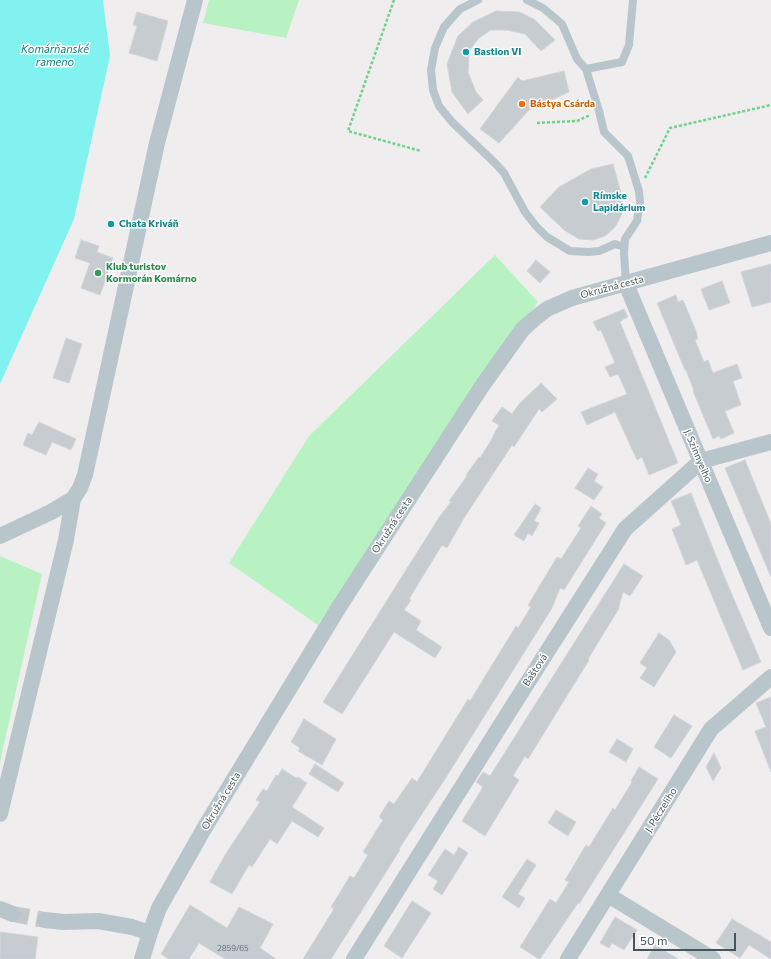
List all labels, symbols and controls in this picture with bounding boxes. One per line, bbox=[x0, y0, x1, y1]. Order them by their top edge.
water label: Komárňanské rameno bbox=[21, 42, 89, 68]
place label: Bastion VI bbox=[474, 46, 521, 58]
marker: Bastion VI bbox=[461, 47, 471, 57]
place label: Bástya Csárda bbox=[530, 98, 595, 110]
marker: Bástya Csárda bbox=[517, 99, 527, 109]
place label: Rímske Lapidárium bbox=[593, 190, 645, 214]
marker: Rímske Lapidárium bbox=[580, 197, 590, 207]
place label: Chata Kriváň bbox=[119, 218, 179, 230]
marker: Chata Kriváň bbox=[106, 219, 116, 229]
place label: Klub turistov Kormorán Komárno bbox=[106, 261, 197, 284]
marker: Klub turistov Kormorán Komárno bbox=[93, 268, 103, 278]
street label: Okružná cesta bbox=[579, 273, 645, 301]
street label: J. Szinnyeiho bbox=[681, 428, 715, 484]
street label: Okružná cesta bbox=[369, 494, 415, 556]
street label: Baštová bbox=[520, 652, 550, 688]
street label: Okružná cesta bbox=[199, 770, 243, 832]
street label: J. Péczeliho bbox=[643, 785, 679, 835]
scale bar bbox=[635, 925, 738, 951]
text: 50 m bbox=[640, 933, 668, 947]
house number: 2859/65 bbox=[217, 943, 249, 953]

